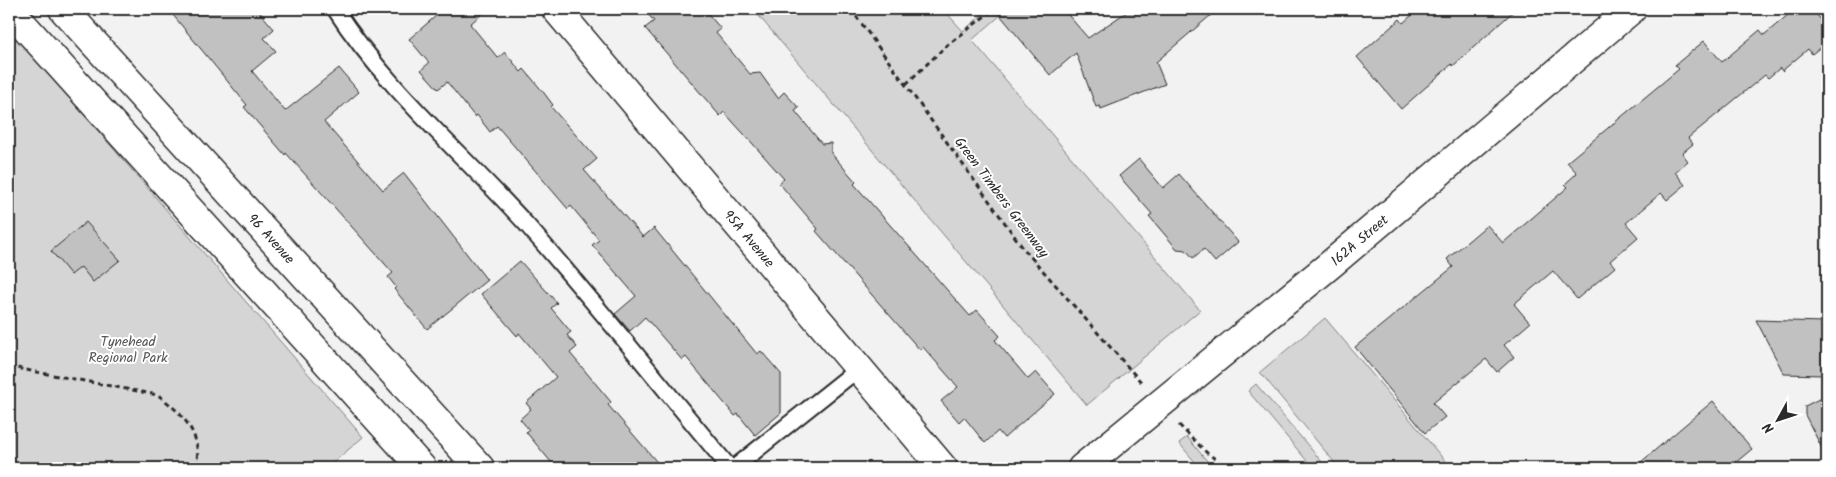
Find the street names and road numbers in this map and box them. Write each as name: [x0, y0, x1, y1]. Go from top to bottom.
street label: Green Timbers Greenway: [948, 132, 1054, 263]
street label: 95A Avenue: [718, 205, 780, 273]
street label: 96 Avenue: [242, 209, 300, 270]
street label: 162A Street: [1326, 209, 1394, 272]

